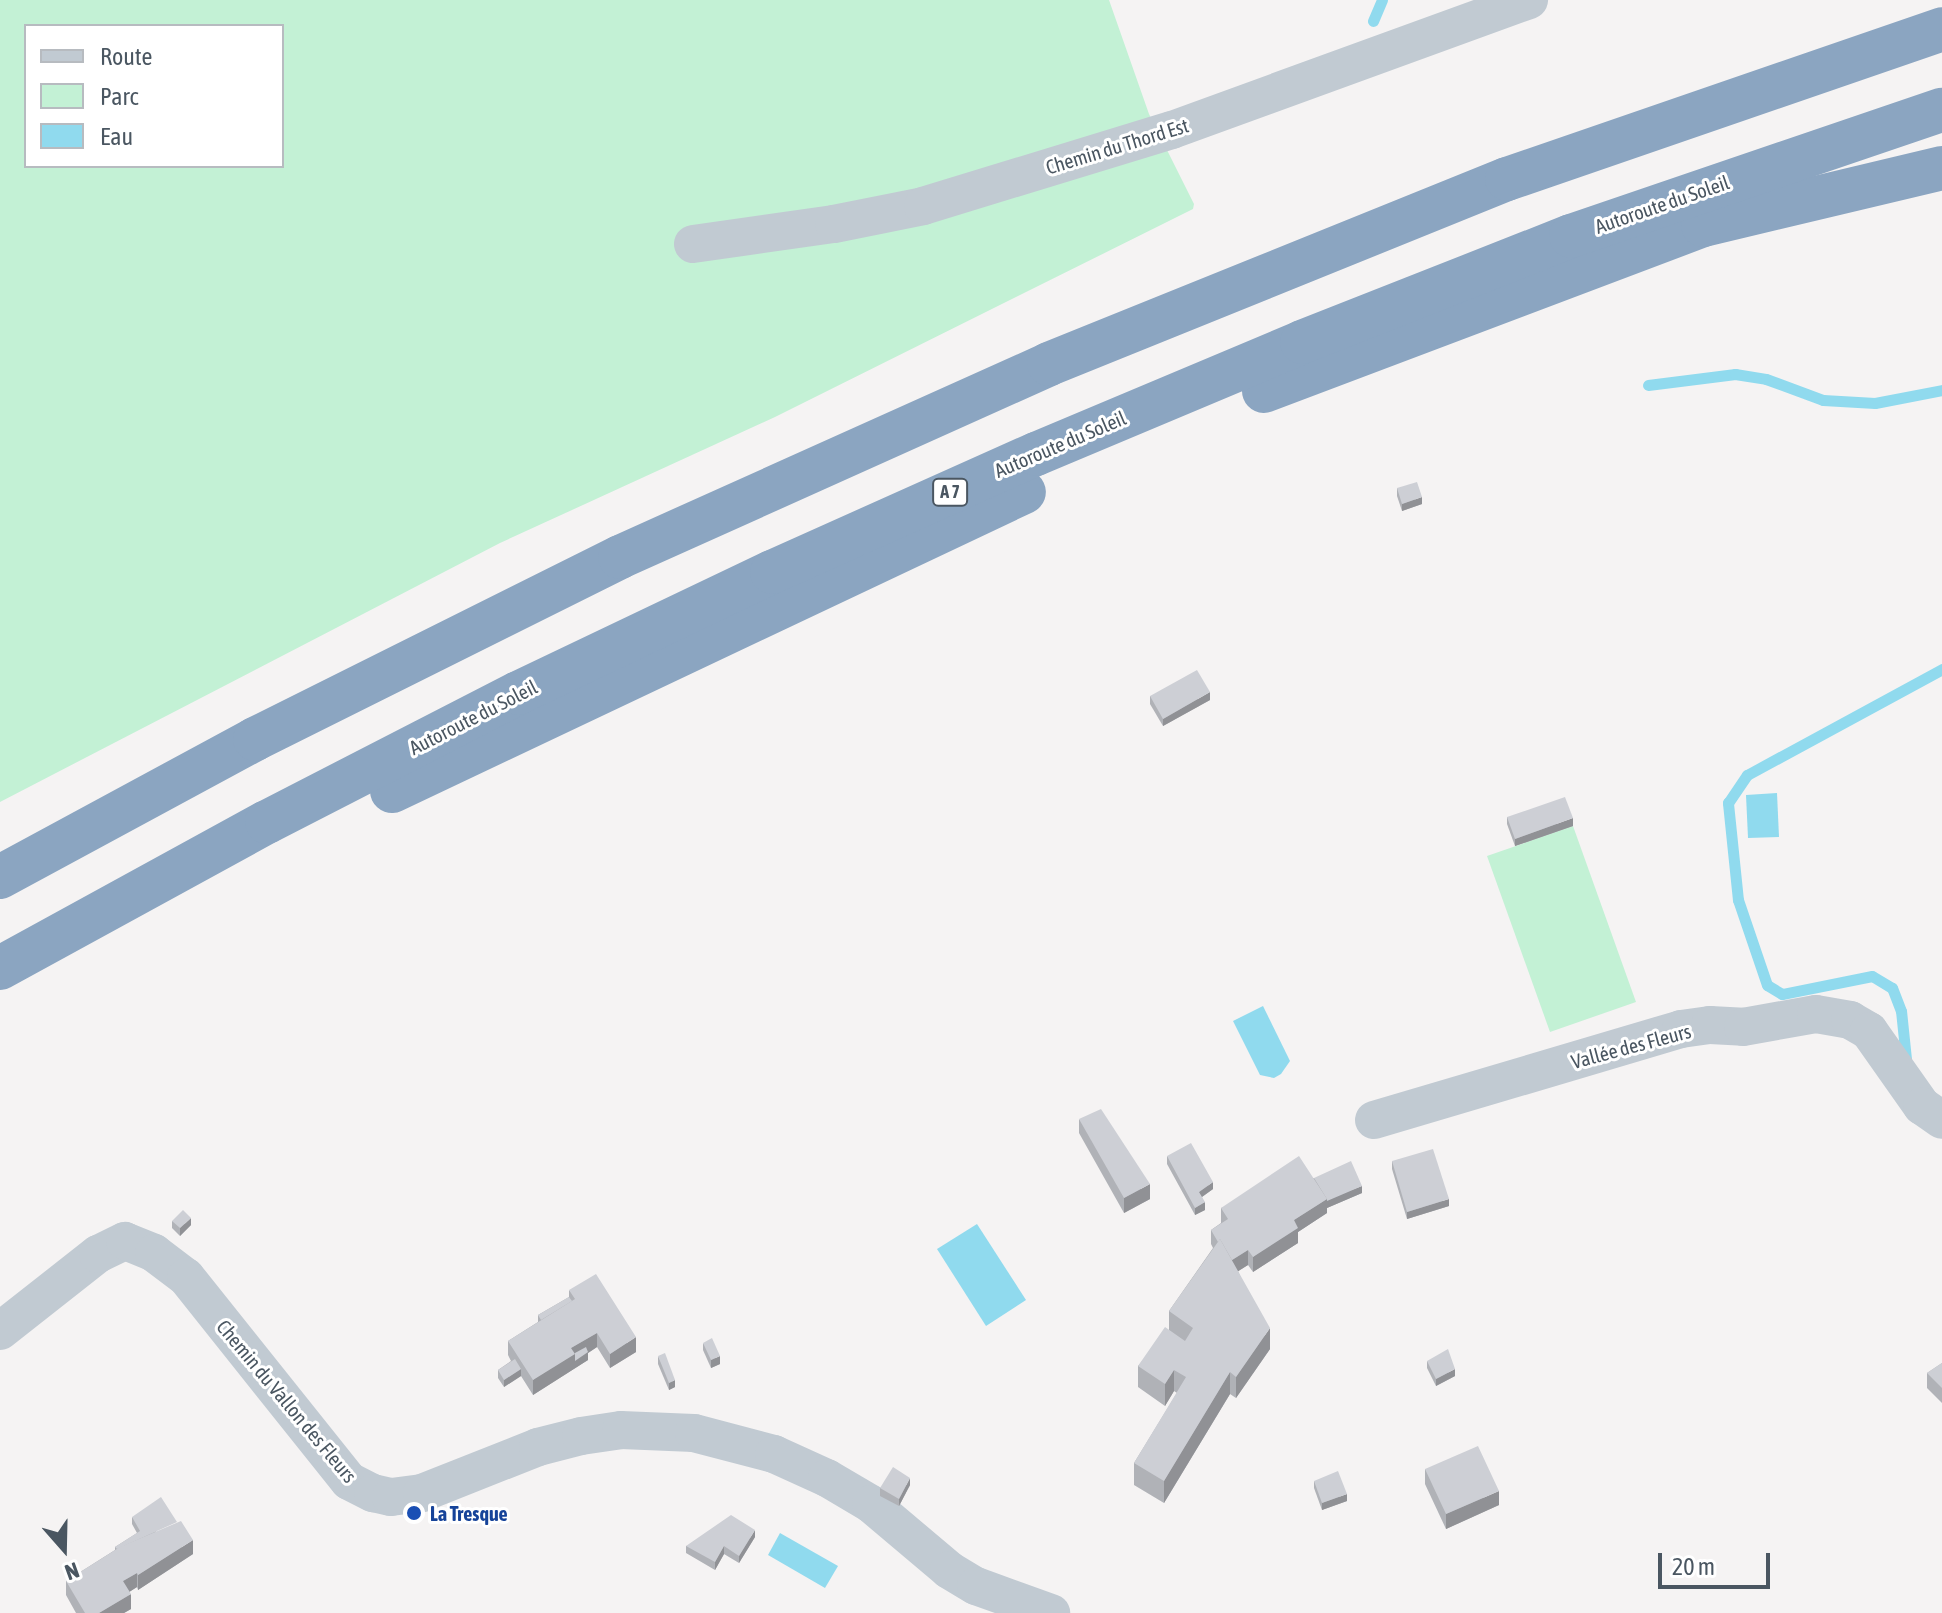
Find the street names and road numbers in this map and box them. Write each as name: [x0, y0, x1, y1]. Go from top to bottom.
street label: Chemin du Thord Est: [1043, 113, 1191, 179]
street label: Autoroute du Soleil: [1592, 170, 1732, 238]
street label: Autoroute du Soleil: [991, 406, 1129, 482]
road number: A 7: [932, 478, 968, 506]
street label: Autoroute du Soleil: [405, 674, 541, 760]
street label: Vallée des Fleurs: [1569, 1019, 1693, 1073]
street label: Chemin du Vallon des Fleurs: [212, 1315, 362, 1487]

